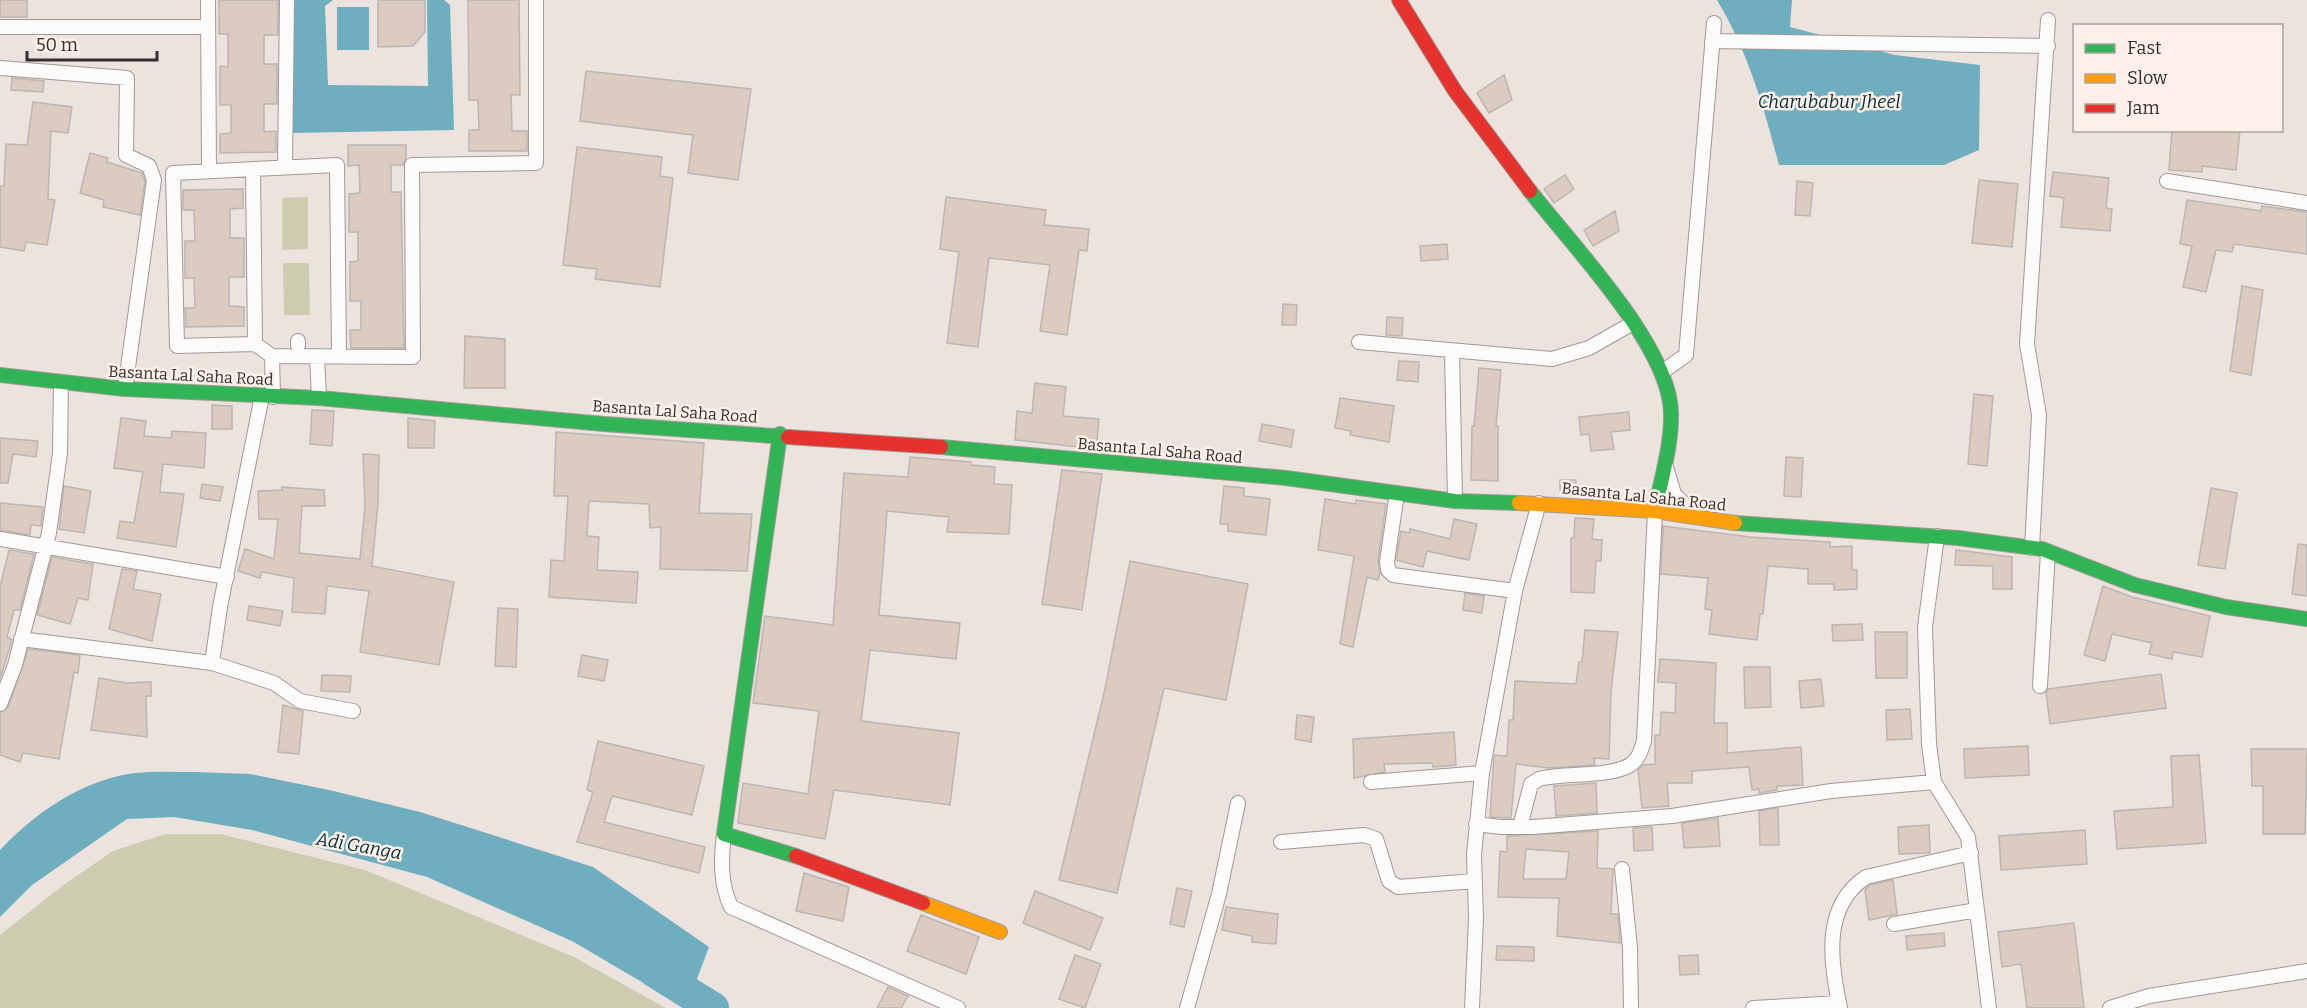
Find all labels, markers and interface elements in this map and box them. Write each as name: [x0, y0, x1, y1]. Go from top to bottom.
scale bar: [27, 24, 158, 62]
legend: [2073, 24, 2283, 132]
text: 50 m: [36, 34, 78, 56]
text: Fast: [2127, 37, 2162, 59]
text: Slow: [2127, 67, 2168, 89]
water label: Charubabur Jheel: [1758, 91, 1900, 113]
text: Jam: [2126, 97, 2160, 119]
street label: Basanta Lal Saha Road: [108, 362, 275, 389]
street label: Basanta Lal Saha Road: [592, 396, 759, 427]
street label: Basanta Lal Saha Road: [1077, 434, 1244, 467]
street label: Basanta Lal Saha Road: [1561, 478, 1728, 515]
water label: Adi Ganga: [314, 828, 403, 864]

